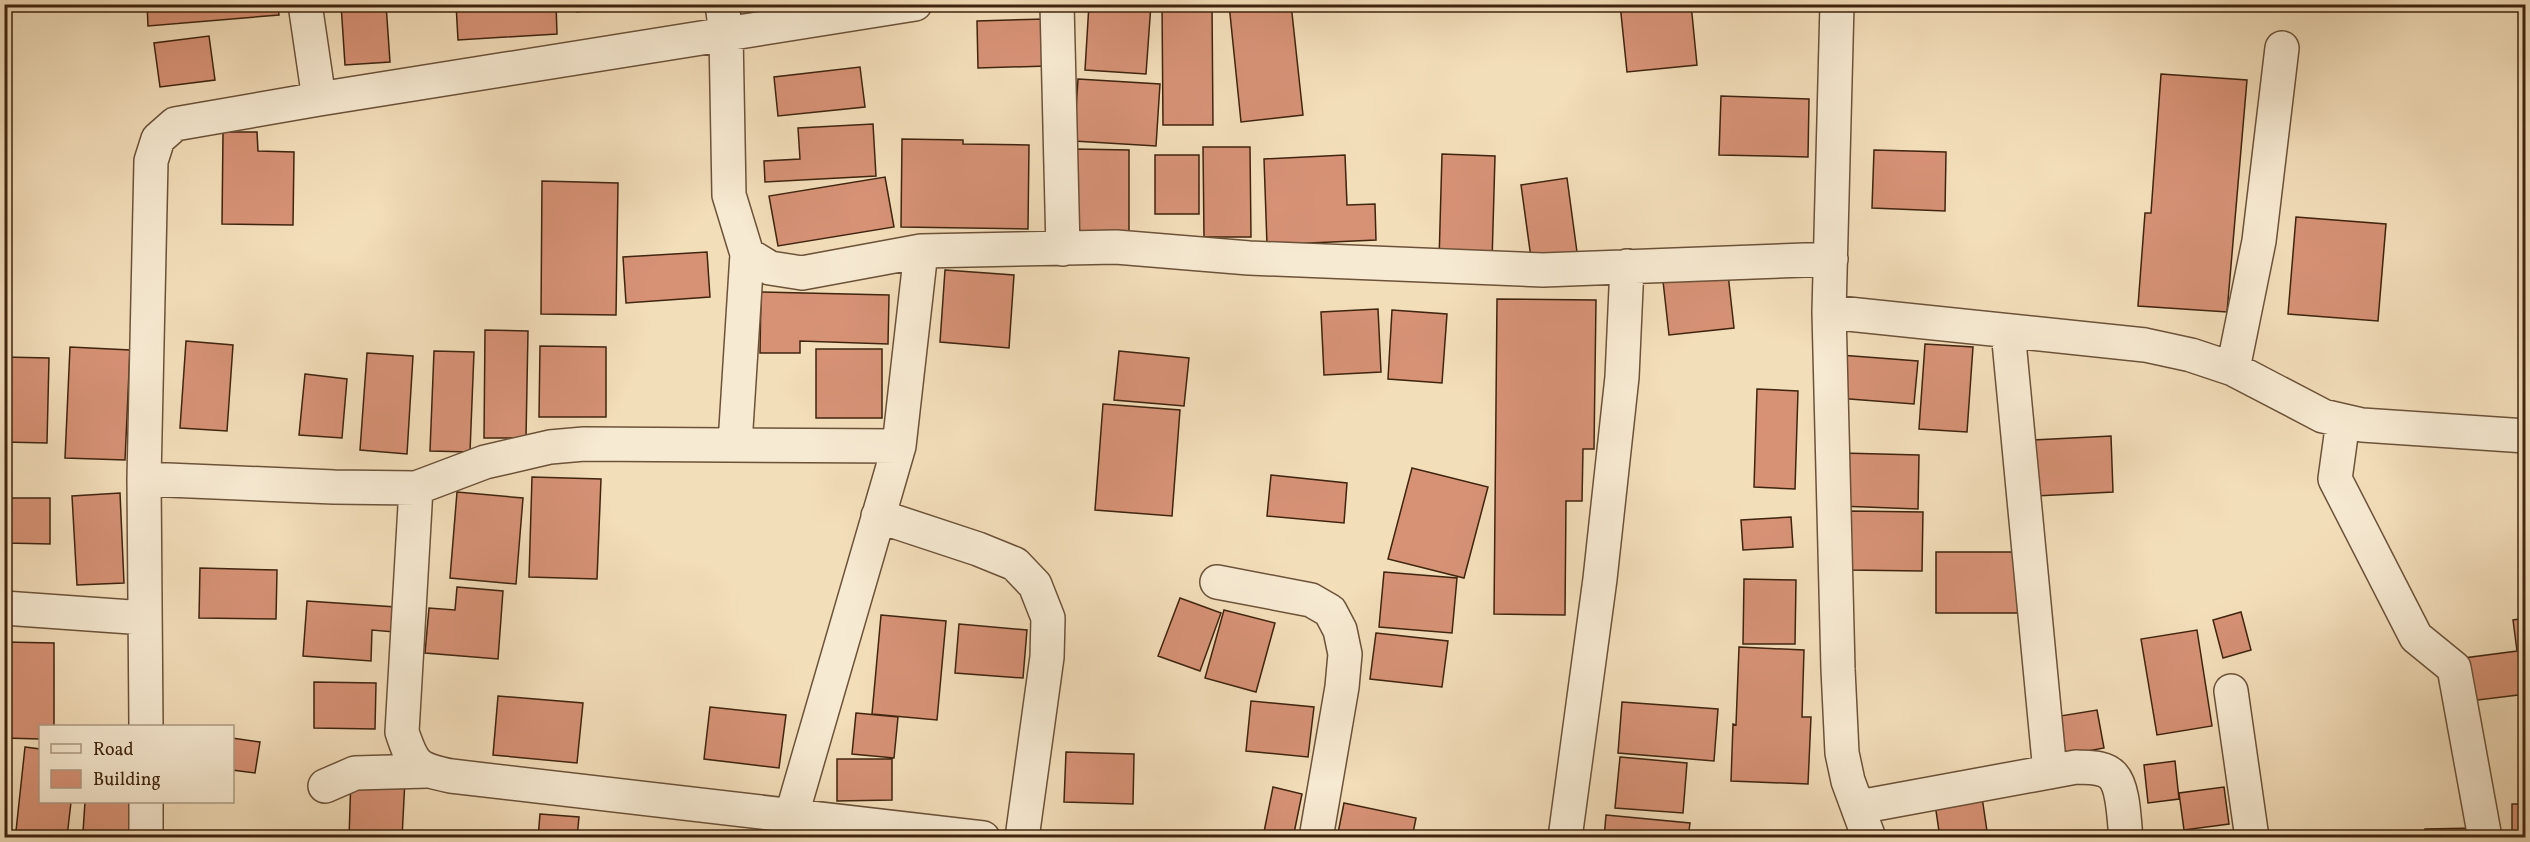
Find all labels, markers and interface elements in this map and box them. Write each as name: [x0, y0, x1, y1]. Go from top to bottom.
legend: [39, 725, 234, 803]
text: Road: [93, 738, 134, 763]
text: Building: [93, 768, 161, 793]

